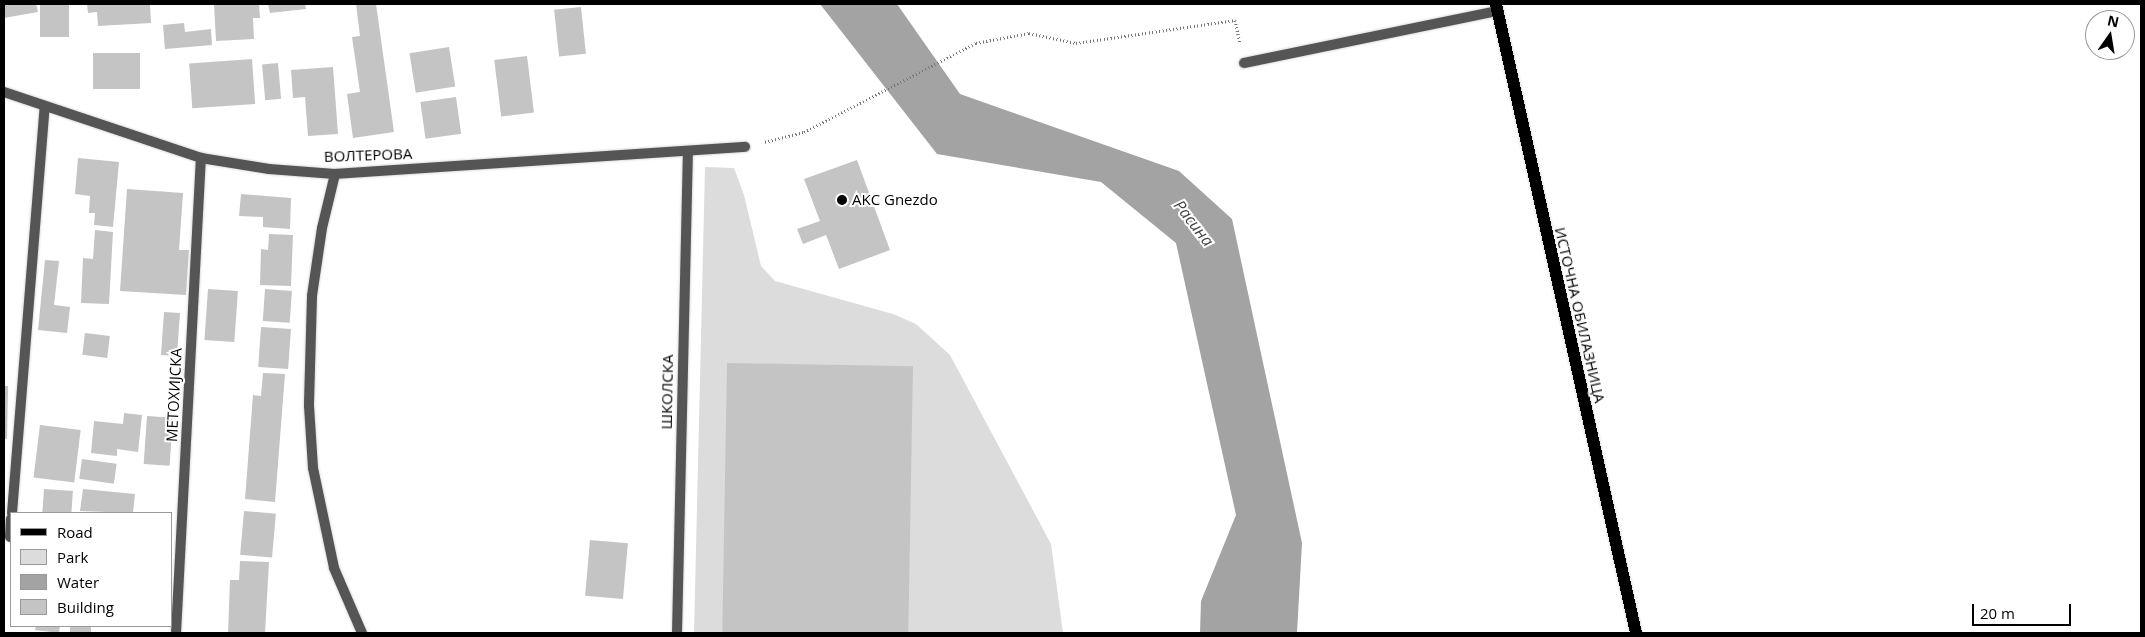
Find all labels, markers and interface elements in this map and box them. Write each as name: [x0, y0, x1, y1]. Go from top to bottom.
north arrow: [2085, 10, 2135, 60]
text: N: [2106, 10, 2121, 31]
street label: ВОЛТЕРОВА: [324, 144, 412, 166]
place label: AKC Gnezdo: [852, 191, 938, 209]
marker: AKC Gnezdo: [836, 194, 848, 206]
water label: Расина: [1170, 196, 1218, 250]
street label: ИСТОЧНА ОБИЛАЗНИЦА: [1551, 225, 1609, 405]
street label: МЕТОХИЈСКА: [163, 348, 185, 442]
street label: ШКОЛСКА: [657, 354, 677, 430]
legend: [10, 512, 172, 627]
text: Road: [57, 522, 93, 542]
text: Park: [57, 547, 88, 567]
text: Water: [57, 572, 99, 592]
scale bar: [1975, 594, 2074, 626]
text: Building: [57, 597, 114, 617]
text: 20 m: [1980, 603, 2015, 623]

